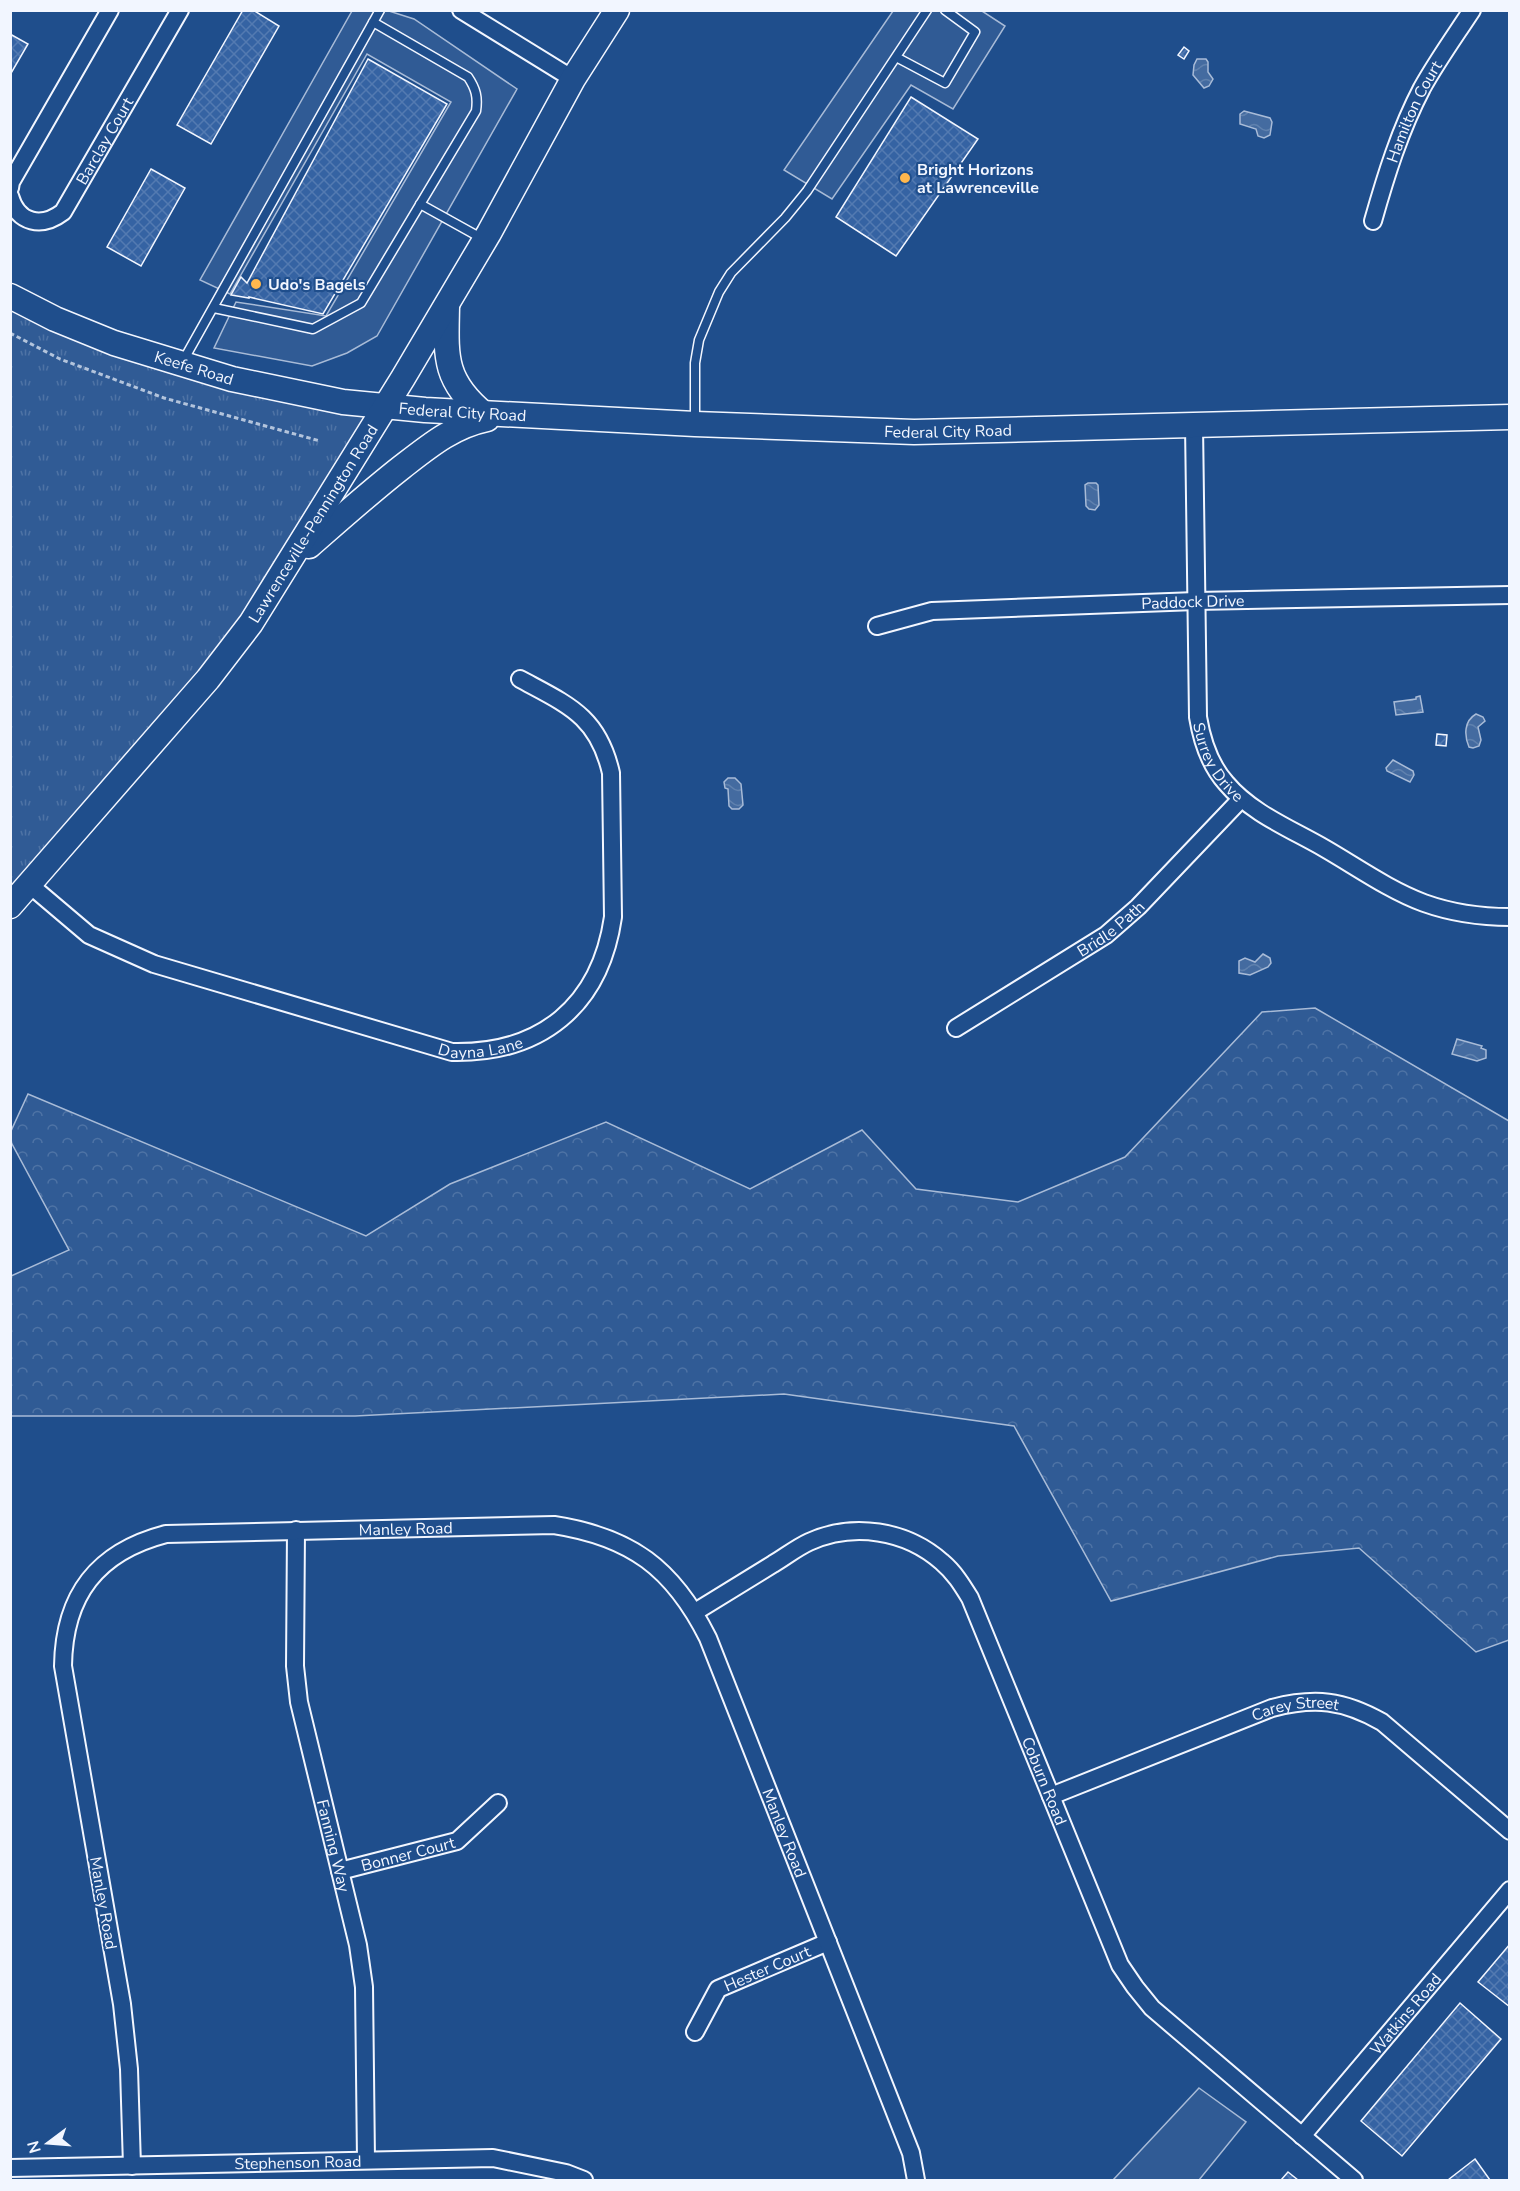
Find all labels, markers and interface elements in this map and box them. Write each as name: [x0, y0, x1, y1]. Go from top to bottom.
street label: Hamilton Court: [1382, 56, 1448, 166]
street label: Barclay Court: [71, 93, 139, 189]
place label: Bright Horizons at Lawrenceville: [917, 159, 1039, 199]
marker: Bright Horizons at Lawrenceville: [898, 171, 912, 185]
place label: Udo's Bagels: [268, 274, 366, 296]
marker: Udo's Bagels: [249, 277, 263, 291]
street label: Keefe Road: [151, 346, 236, 391]
street label: Federal City Road: [398, 398, 527, 427]
street label: Lawrenceville-Pennington Road: [244, 420, 384, 627]
street label: Federal City Road: [884, 420, 1012, 444]
street label: Paddock Drive: [1141, 590, 1245, 615]
street label: Surrey Drive: [1187, 720, 1248, 807]
street label: Bridle Path: [1073, 897, 1150, 962]
street label: Dayna Lane: [435, 1032, 526, 1064]
street label: Manley Road: [358, 1517, 453, 1542]
street label: Carey Street: [1248, 1692, 1341, 1727]
street label: Coburn Road: [1016, 1734, 1072, 1829]
street label: Manley Road: [756, 1785, 811, 1881]
street label: Fanning Way: [311, 1797, 355, 1895]
street label: Bonner Court: [359, 1832, 458, 1877]
street label: Manley Road: [84, 1855, 122, 1951]
street label: Hester Court: [721, 1941, 814, 1997]
street label: Watkins Road: [1365, 1969, 1447, 2060]
north arrow: [18, 2113, 78, 2173]
text: N: [22, 2138, 47, 2156]
street label: Stephenson Road: [234, 2151, 362, 2175]

